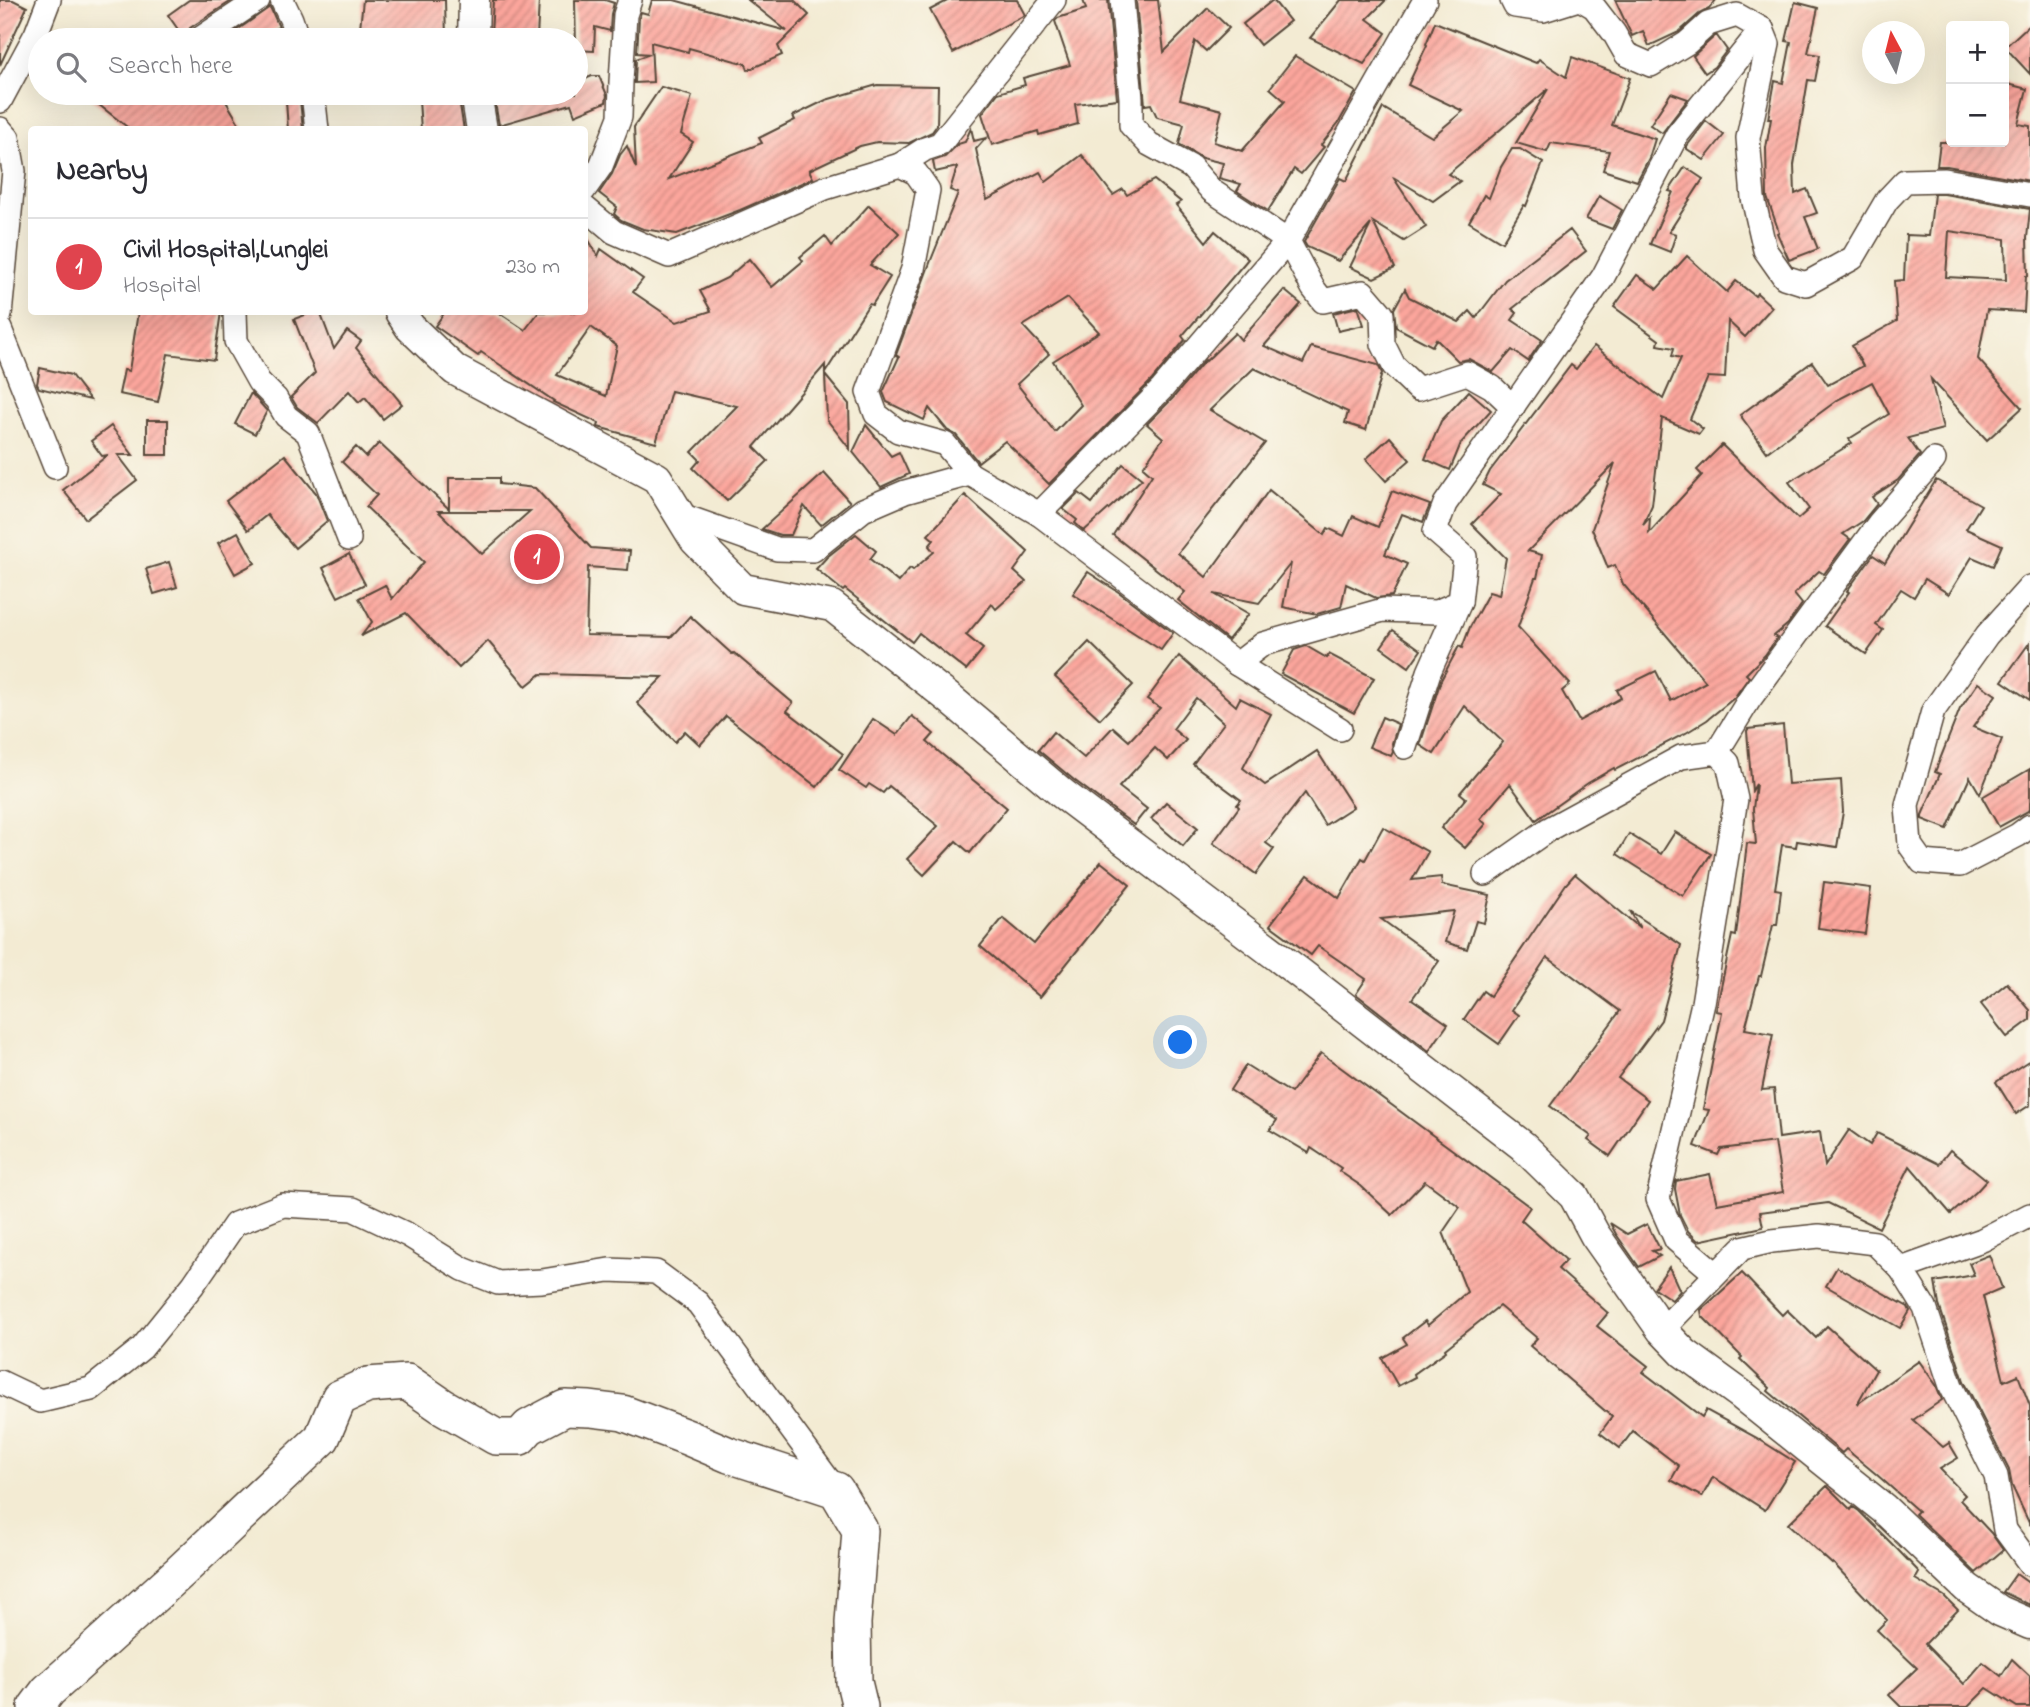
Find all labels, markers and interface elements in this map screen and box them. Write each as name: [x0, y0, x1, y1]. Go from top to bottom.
north arrow: [1862, 21, 1925, 84]
map controls: [1946, 21, 2009, 147]
button: +: [1946, 21, 2009, 84]
search box: [28, 28, 588, 105]
icon: search: [52, 48, 90, 86]
text: Search here: [108, 48, 233, 86]
button: −: [1946, 84, 2009, 147]
text: Nearby: [56, 150, 148, 194]
text: Civil Hospital,Lunglei: [123, 232, 328, 270]
text: 1: [75, 251, 83, 284]
text: 230 m: [506, 251, 560, 284]
text: Hospital: [123, 270, 201, 303]
pin: 1: [514, 531, 560, 583]
your location: [1163, 1025, 1197, 1059]

